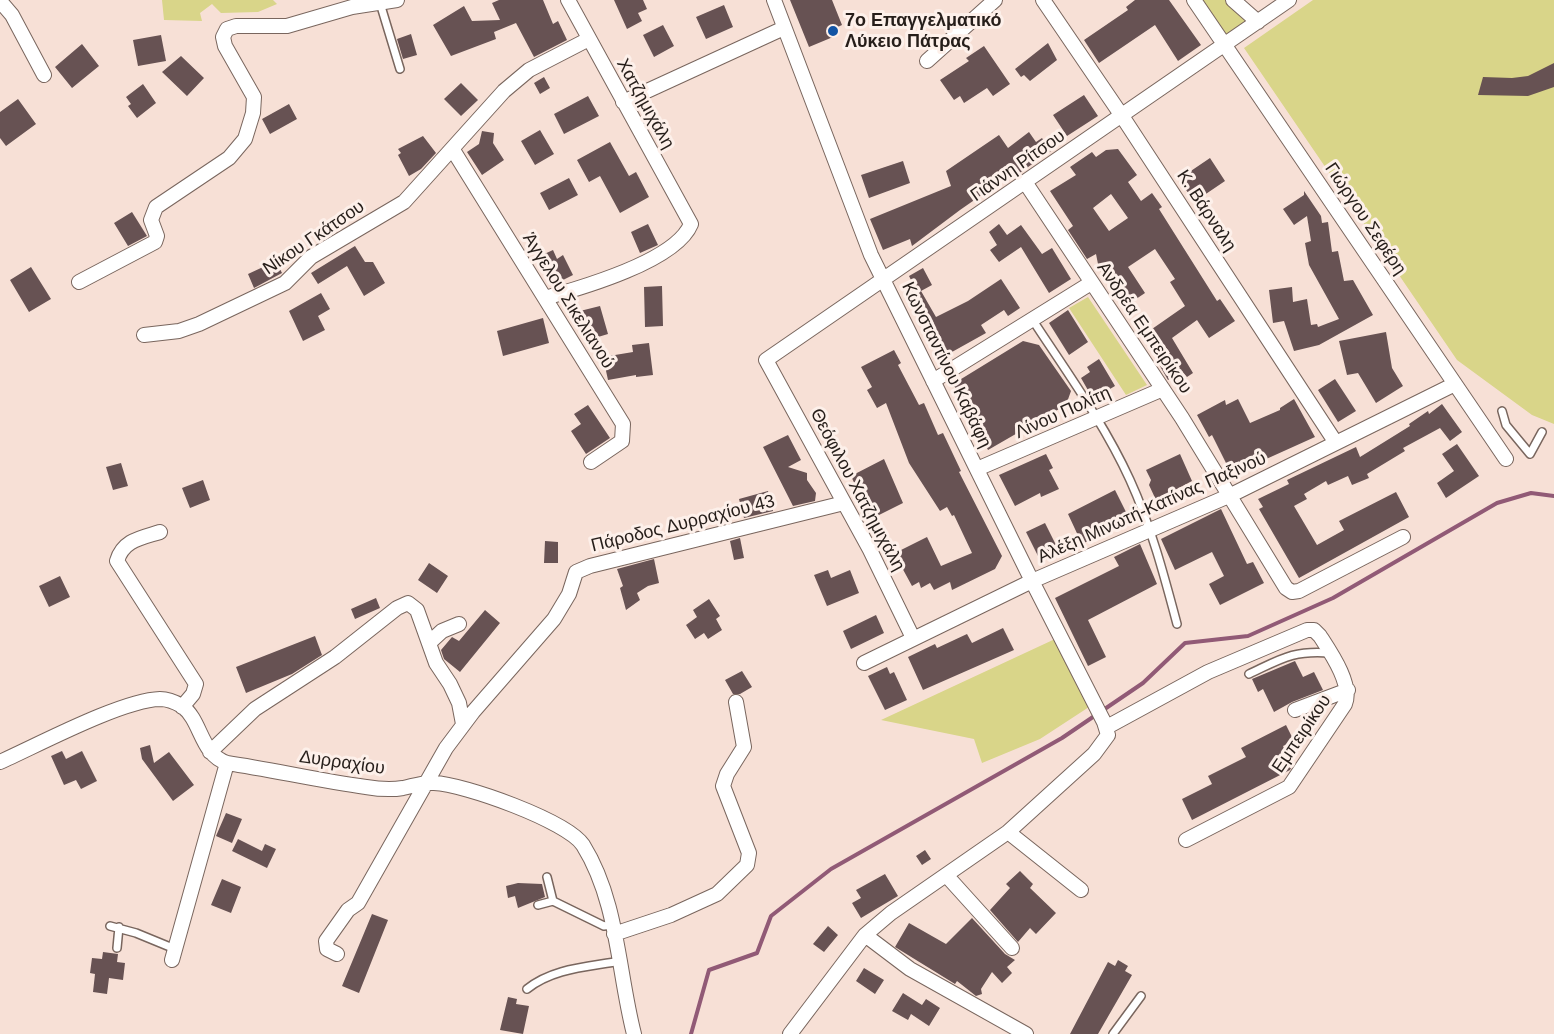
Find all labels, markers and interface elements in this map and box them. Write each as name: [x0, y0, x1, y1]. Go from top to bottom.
place label: 7ο Επαγγελματικό Λύκειο Πάτρας: [845, 10, 1001, 52]
marker: 7ο Επαγγελματικό Λύκειο Πάτρας: [826, 24, 840, 38]
street label: Χατζημιχάλη: [611, 55, 679, 153]
street label: Γιάννη Ρίτσου: [967, 125, 1069, 207]
street label: Γιώργου Σεφέρη: [1320, 159, 1410, 279]
street label: Κ. Βάρναλη: [1172, 166, 1240, 256]
street label: Νίκου Γκάτσου: [259, 196, 369, 280]
street label: Άγγελου Σικελιανού: [518, 229, 618, 373]
street label: Ανδρέα Εμπειρίκου: [1092, 258, 1196, 398]
street label: Κωνσταντίνου Καβάφη: [896, 279, 996, 451]
street label: Λίνου Πολίτη: [1012, 382, 1114, 444]
street label: Θεόφιλου Χατζημιχάλη: [805, 405, 909, 575]
street label: Αλέξη Μινωτή-Κατίνας Παξινού: [1034, 448, 1270, 568]
street label: Πάροδος Δυρραχίου 43: [589, 491, 777, 557]
street label: Εμπειρίκου: [1268, 691, 1336, 777]
street label: Δυρραχίου: [298, 746, 386, 780]

